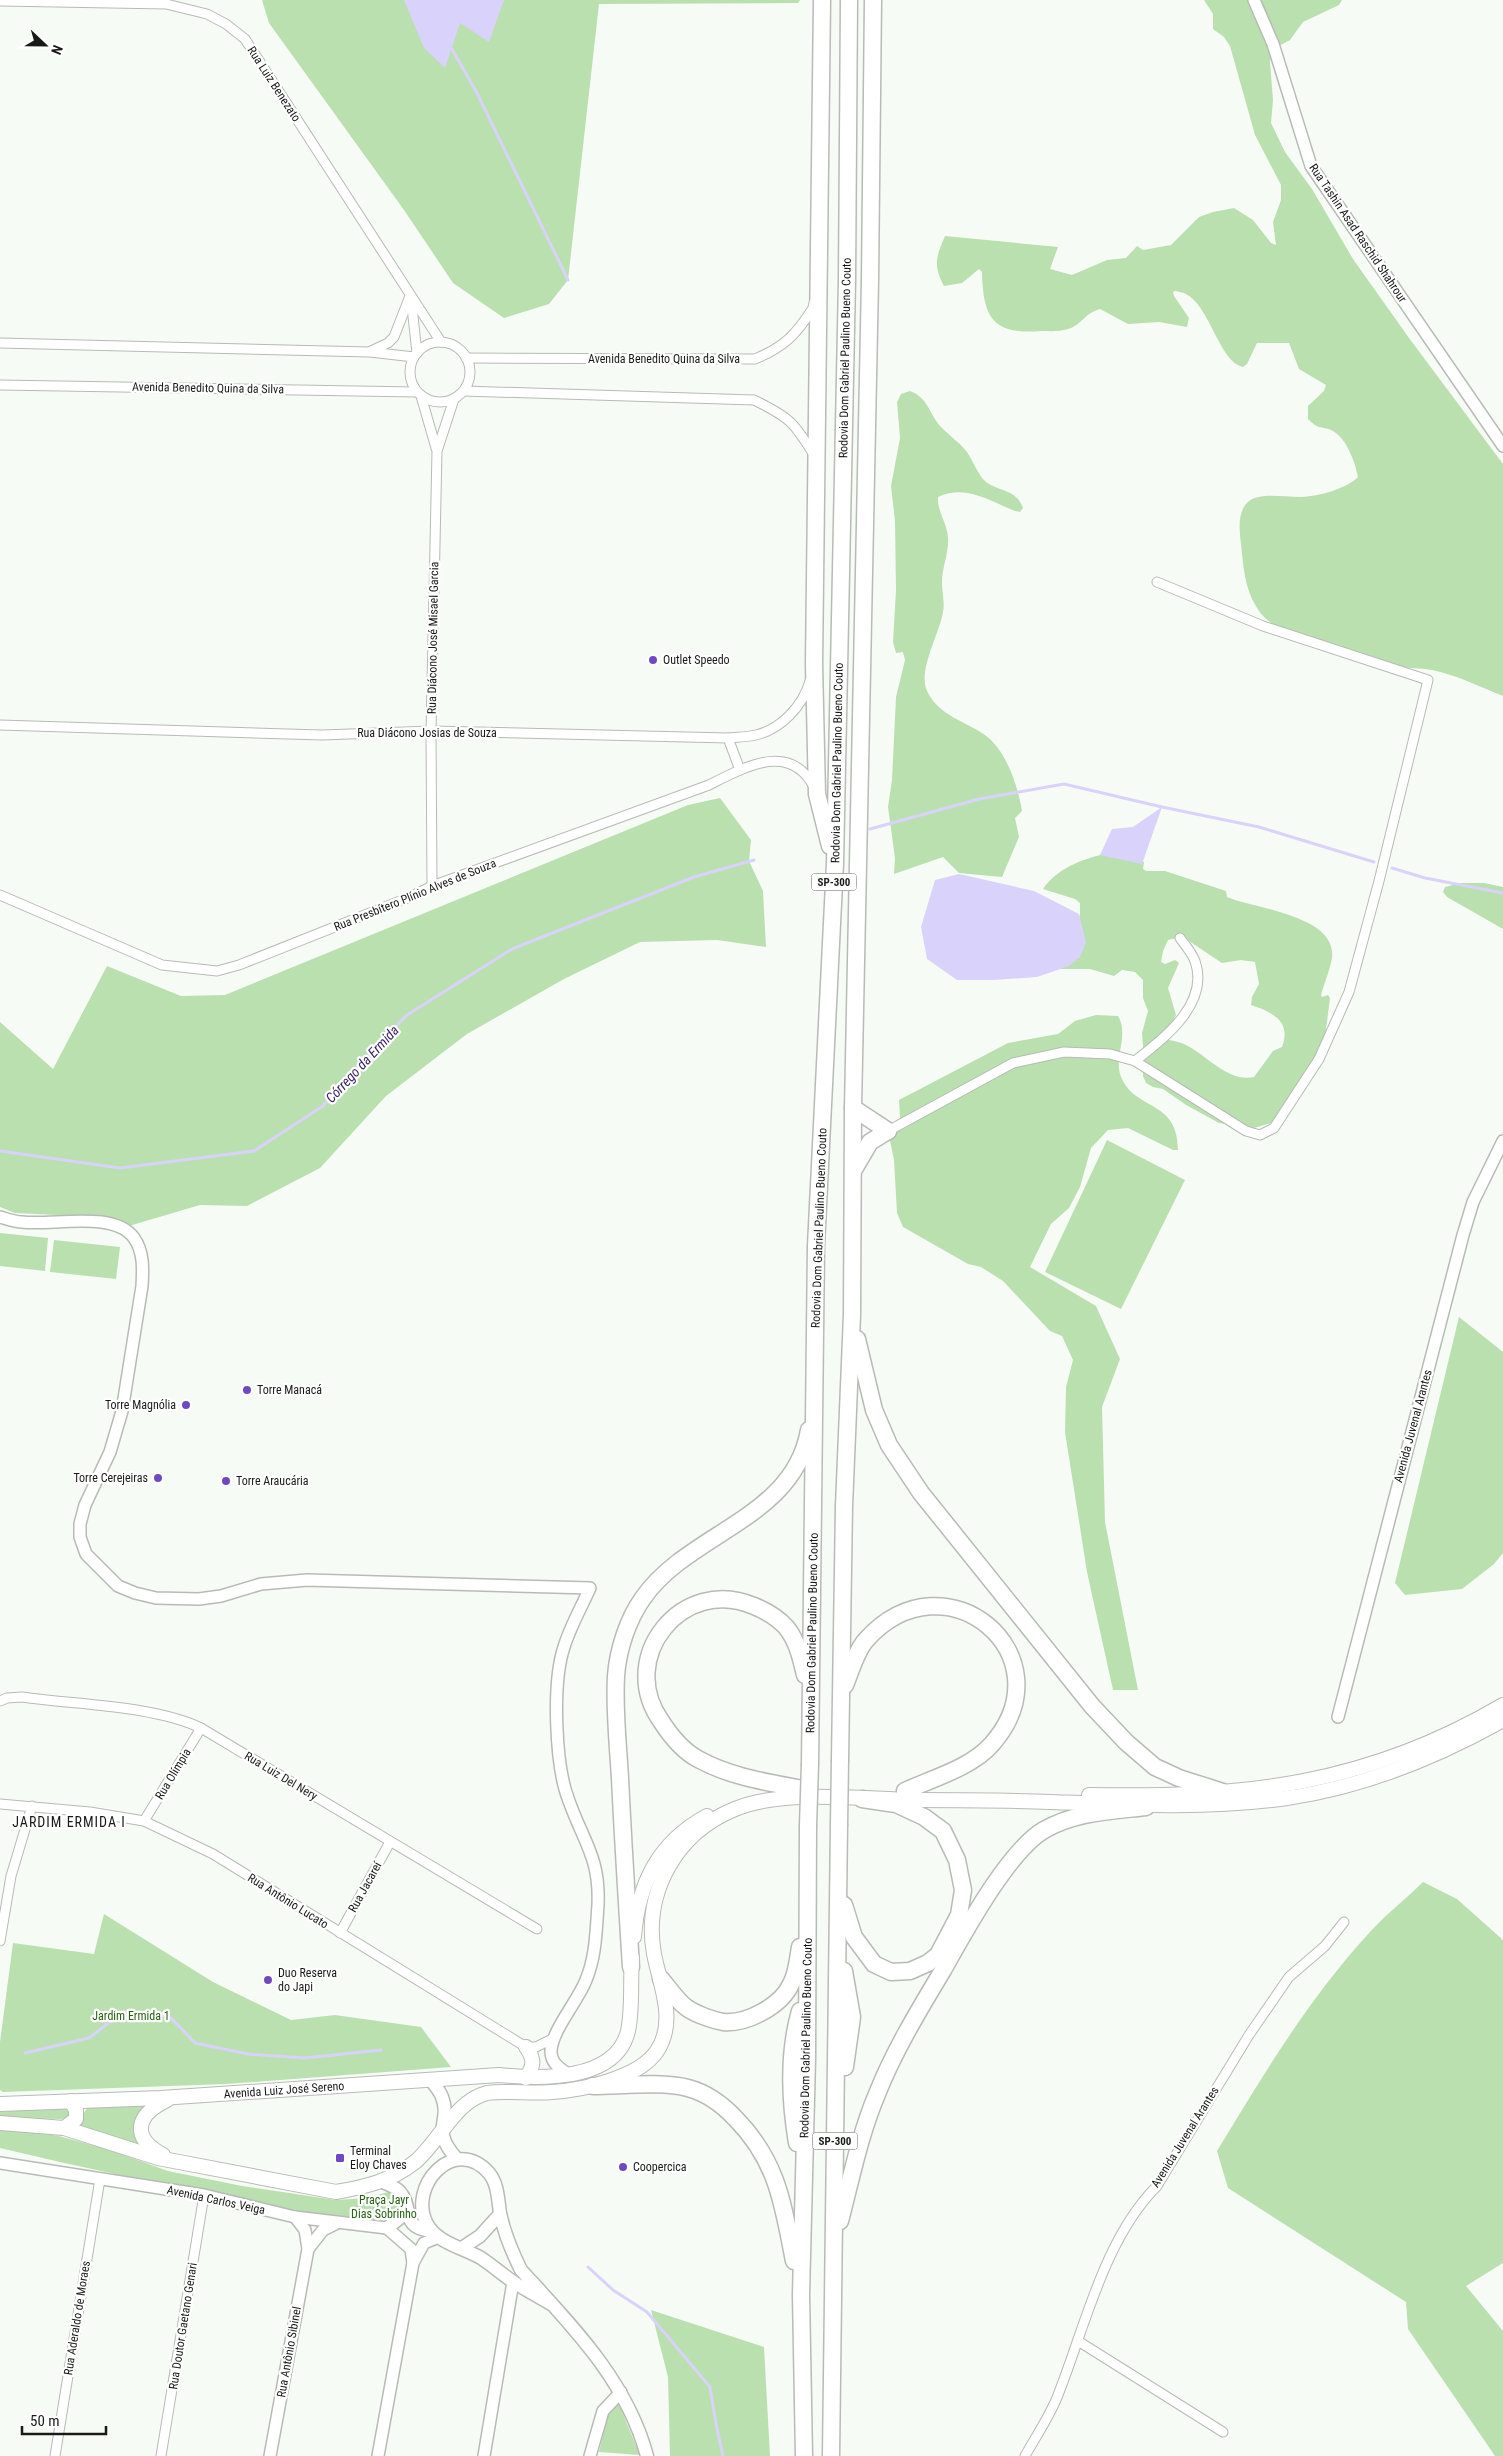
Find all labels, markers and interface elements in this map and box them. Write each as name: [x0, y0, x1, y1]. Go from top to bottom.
north arrow: [20, 20, 70, 70]
text: N: [48, 43, 66, 57]
street label: Rua Luiz Benezato: [244, 44, 304, 124]
street label: Rua Tashin Asad Raschid Shahrour: [1306, 161, 1410, 305]
street label: Rodovia Dom Gabriel Paulino Bueno Couto: [836, 258, 854, 458]
street label: Avenida Benedito Quina da Silva: [588, 352, 740, 366]
street label: Avenida Benedito Quina da Silva: [132, 380, 284, 396]
street label: Rua Diácono José Misael Garcia: [425, 561, 441, 714]
place label: Outlet Speedo: [663, 653, 730, 667]
marker: Outlet Speedo: [647, 654, 659, 666]
street label: Rodovia Dom Gabriel Paulino Bueno Couto: [828, 663, 846, 863]
street label: Rua Diácono Josias de Souza: [357, 726, 497, 740]
street label: Rua Presbítero Plínio Alves de Souza: [332, 856, 498, 934]
road number: SP-300: [812, 874, 856, 890]
water label: Córrego da Ermida: [322, 1022, 402, 1106]
street label: Rodovia Dom Gabriel Paulino Bueno Couto: [809, 1128, 829, 1328]
street label: Avenida Juvenal Arantes: [1391, 1368, 1435, 1484]
place label: Torre Manacá: [257, 1383, 322, 1397]
marker: Torre Manacá: [241, 1384, 253, 1396]
place label: Torre Magnólia: [105, 1398, 176, 1412]
marker: Torre Magnólia: [180, 1399, 192, 1411]
place label: Torre Cerejeiras: [73, 1471, 148, 1485]
marker: Torre Cerejeiras: [152, 1472, 164, 1484]
place label: Torre Araucária: [236, 1474, 309, 1488]
marker: Torre Araucária: [220, 1475, 232, 1487]
street label: Rodovia Dom Gabriel Paulino Bueno Couto: [803, 1533, 821, 1733]
street label: Rua Olímpia: [152, 1746, 194, 1802]
street label: Rua Luiz Del Nery: [242, 1749, 320, 1803]
district label: JARDIM ERMIDA I: [12, 1814, 126, 1830]
street label: Rua Jacareí: [345, 1858, 385, 1915]
street label: Rua Antônio Lucato: [245, 1871, 331, 1931]
street label: Rodovia Dom Gabriel Paulino Bueno Couto: [797, 1938, 815, 2138]
place label: Duo Reserva do Japi: [278, 1966, 337, 1994]
marker: Duo Reserva do Japi: [262, 1974, 274, 1986]
park label: Jardim Ermida 1: [92, 2009, 170, 2023]
street label: Avenida Luiz José Sereno: [223, 2079, 345, 2101]
street label: Avenida Juvenal Arantes: [1148, 2084, 1222, 2190]
road number: SP-300: [812, 2132, 858, 2150]
place label: Terminal Eloy Chaves: [350, 2144, 407, 2172]
marker: Terminal Eloy Chaves: [334, 2152, 346, 2164]
place label: Coopercica: [633, 2160, 687, 2174]
marker: Coopercica: [617, 2161, 629, 2173]
street label: Avenida Carlos Veiga: [166, 2183, 267, 2217]
park label: Praça Jayr Dias Sobrinho: [351, 2193, 417, 2221]
street label: Rua Aderaldo de Moraes: [61, 2260, 93, 2376]
street label: Rua Doutor Gaetano Genari: [166, 2262, 200, 2390]
street label: Rua Antônio Sibinel: [274, 2305, 304, 2399]
scale bar: [22, 2404, 106, 2436]
text: 50 m: [30, 2412, 60, 2430]

